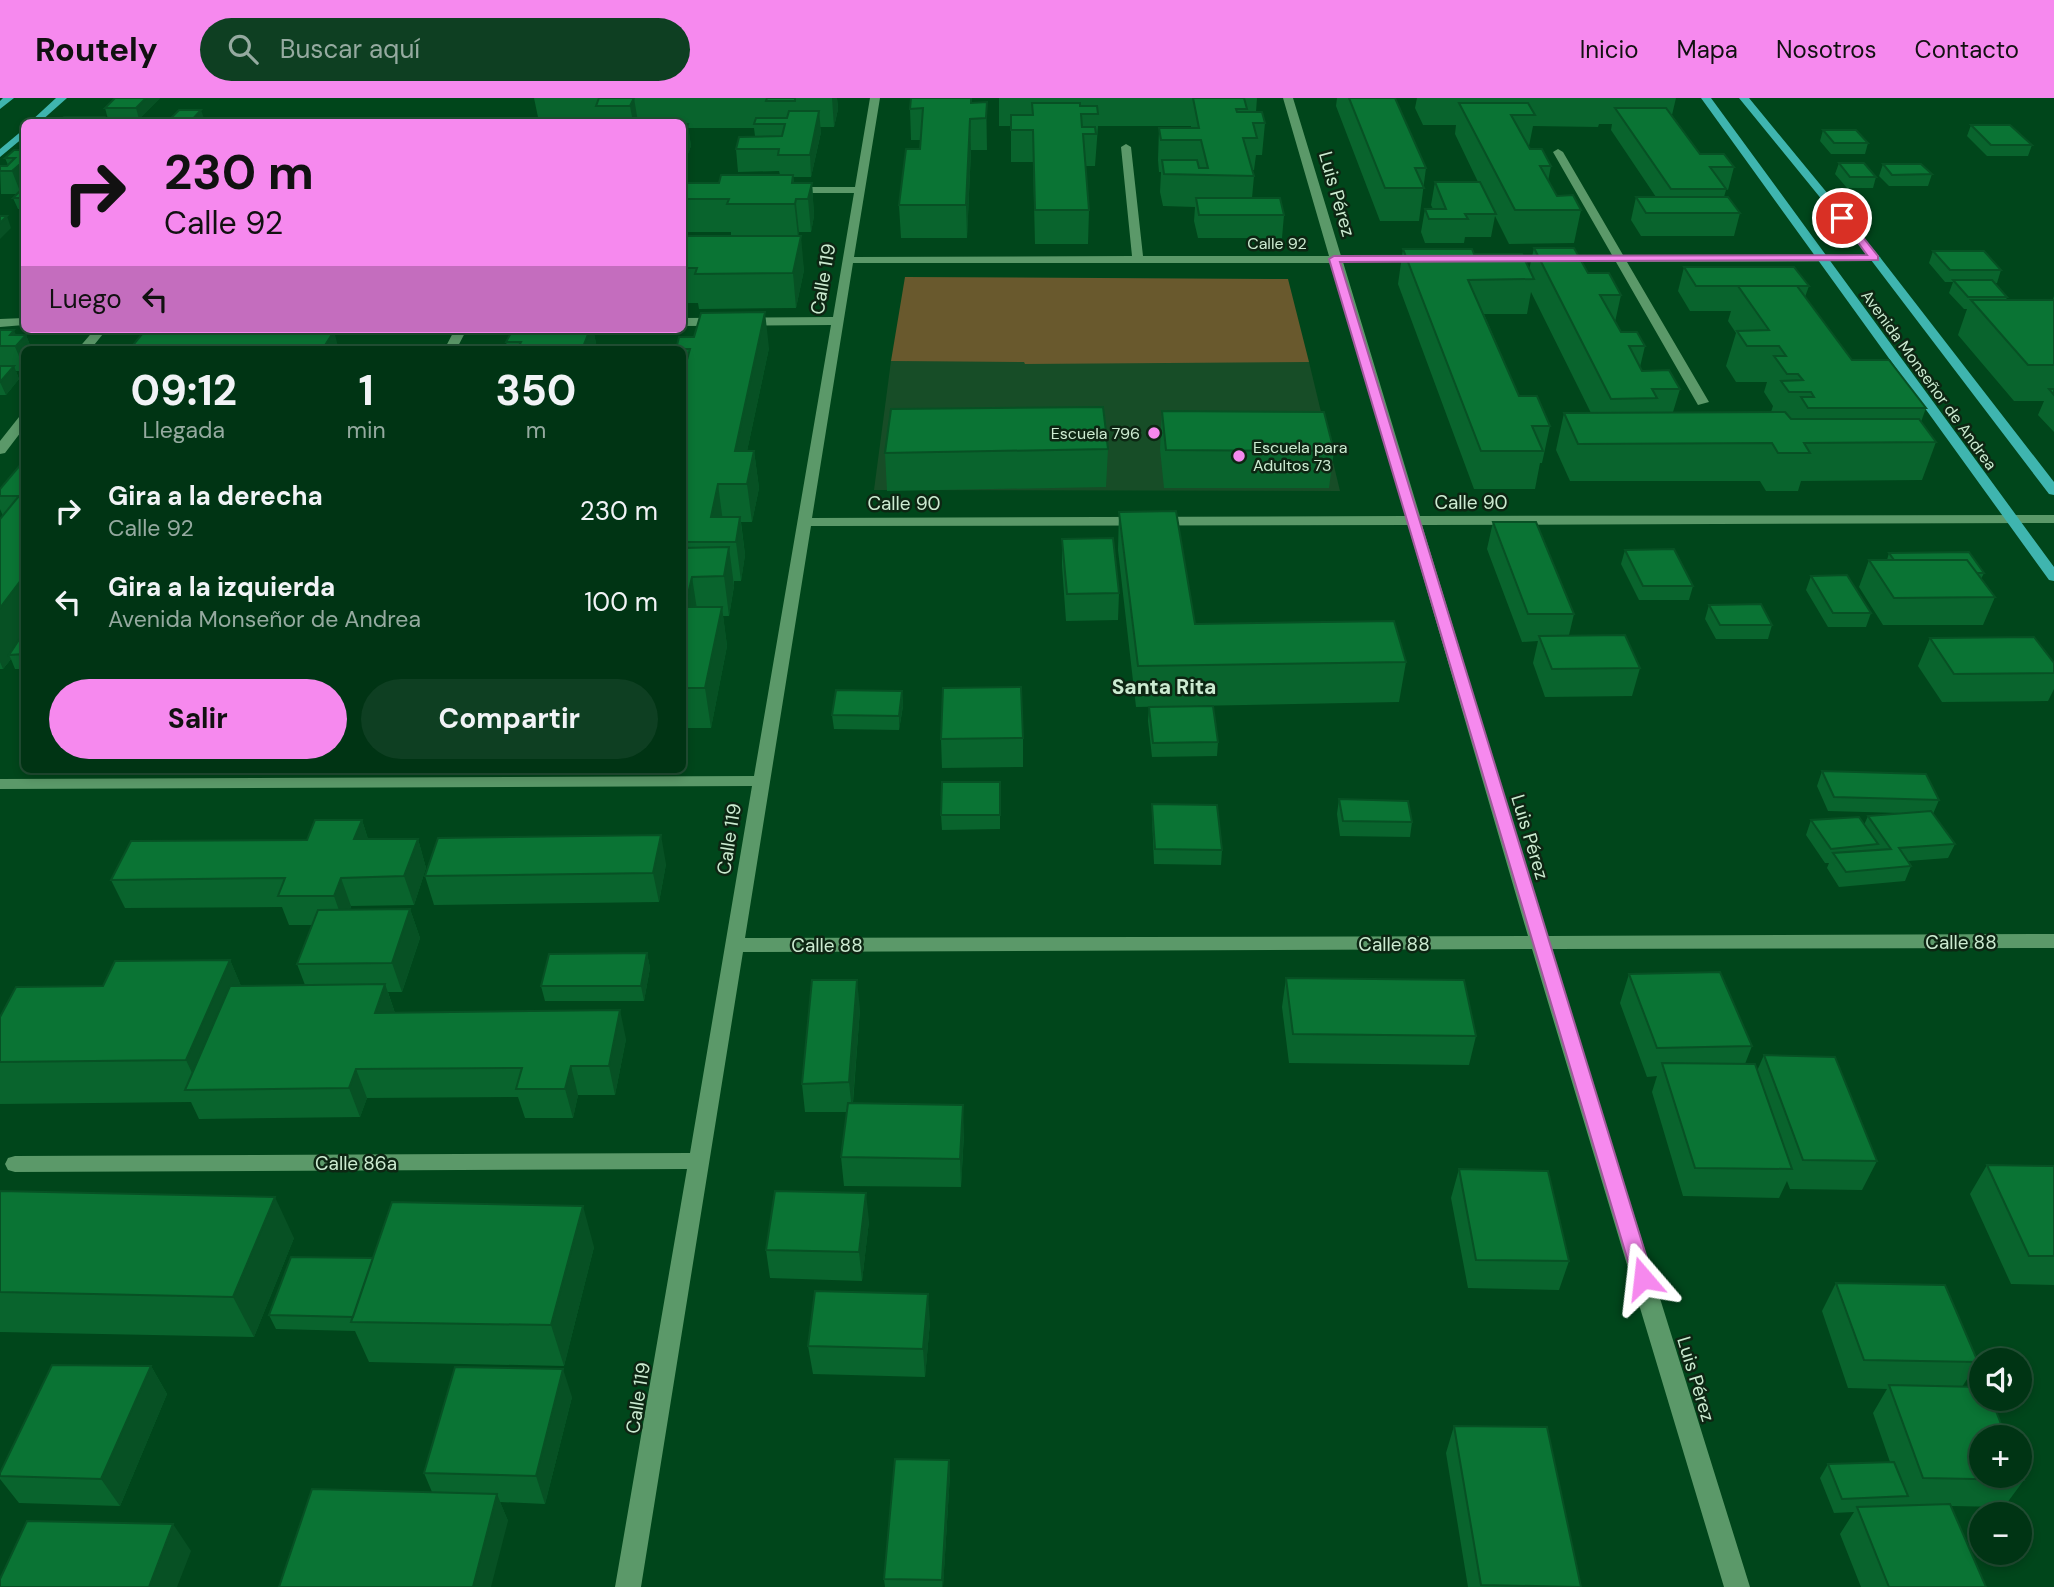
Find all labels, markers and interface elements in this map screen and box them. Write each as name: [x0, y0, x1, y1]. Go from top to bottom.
search box: [200, 18, 690, 81]
text: Routely: [35, 28, 158, 71]
icon: search: [224, 30, 262, 68]
text: Buscar aquí: [280, 32, 420, 66]
text: Inicio: [1580, 34, 1639, 65]
text: Mapa: [1677, 34, 1738, 65]
text: Nosotros: [1776, 34, 1877, 65]
text: Contacto: [1915, 34, 2019, 65]
text: 230 m: [164, 140, 314, 204]
icon: right: [49, 147, 140, 238]
street label: Luis Pérez: [1313, 149, 1361, 239]
pin: [1812, 188, 1872, 248]
icon: arrive: [1823, 199, 1861, 237]
text: Calle 92: [164, 202, 283, 244]
street label: Calle 92: [1247, 233, 1307, 254]
street label: Calle 119: [804, 241, 842, 317]
icon: left: [136, 280, 174, 318]
text: Luego: [49, 282, 122, 316]
street label: Avenida Monseñor de Andrea: [1857, 286, 2001, 474]
text: 09:12: [131, 363, 237, 418]
text: 1: [359, 363, 374, 418]
text: 350: [495, 363, 576, 418]
text: Llegada: [143, 415, 225, 445]
text: min: [347, 415, 386, 445]
text: m: [526, 415, 546, 445]
place label: Escuela 796: [1051, 423, 1140, 444]
marker: Escuela 796: [1146, 425, 1162, 441]
place label: Escuela para Adultos 73: [1253, 437, 1347, 476]
marker: Escuela para Adultos 73: [1231, 448, 1247, 464]
text: Gira a la derecha: [108, 479, 323, 513]
street label: Calle 90: [1434, 490, 1508, 515]
street label: Calle 90: [867, 491, 941, 516]
icon: right: [49, 492, 87, 530]
text: 230 m: [580, 494, 658, 528]
text: Calle 92: [108, 513, 194, 543]
text: Gira a la izquierda: [108, 570, 335, 604]
icon: left: [49, 583, 87, 621]
text: 100 m: [584, 585, 658, 619]
text: Avenida Monseñor de Andrea: [108, 604, 421, 634]
district label: Santa Rita: [1112, 673, 1216, 701]
button: Salir: [49, 679, 347, 759]
button: Compartir: [361, 679, 658, 759]
street label: Luis Pérez: [1505, 792, 1555, 882]
street label: Calle 119: [711, 801, 747, 877]
street label: Calle 88: [1925, 930, 1997, 955]
street label: Calle 88: [1358, 932, 1430, 957]
street label: Calle 88: [791, 933, 863, 958]
street label: Calle 86a: [315, 1151, 397, 1176]
position arrow: [1606, 1241, 1680, 1315]
street label: Luis Pérez: [1671, 1334, 1721, 1424]
map controls: [1969, 1348, 2032, 1565]
button: sound: [1969, 1348, 2032, 1411]
street label: Calle 119: [620, 1360, 656, 1436]
button: +: [1969, 1425, 2032, 1488]
button: −: [1969, 1502, 2032, 1565]

